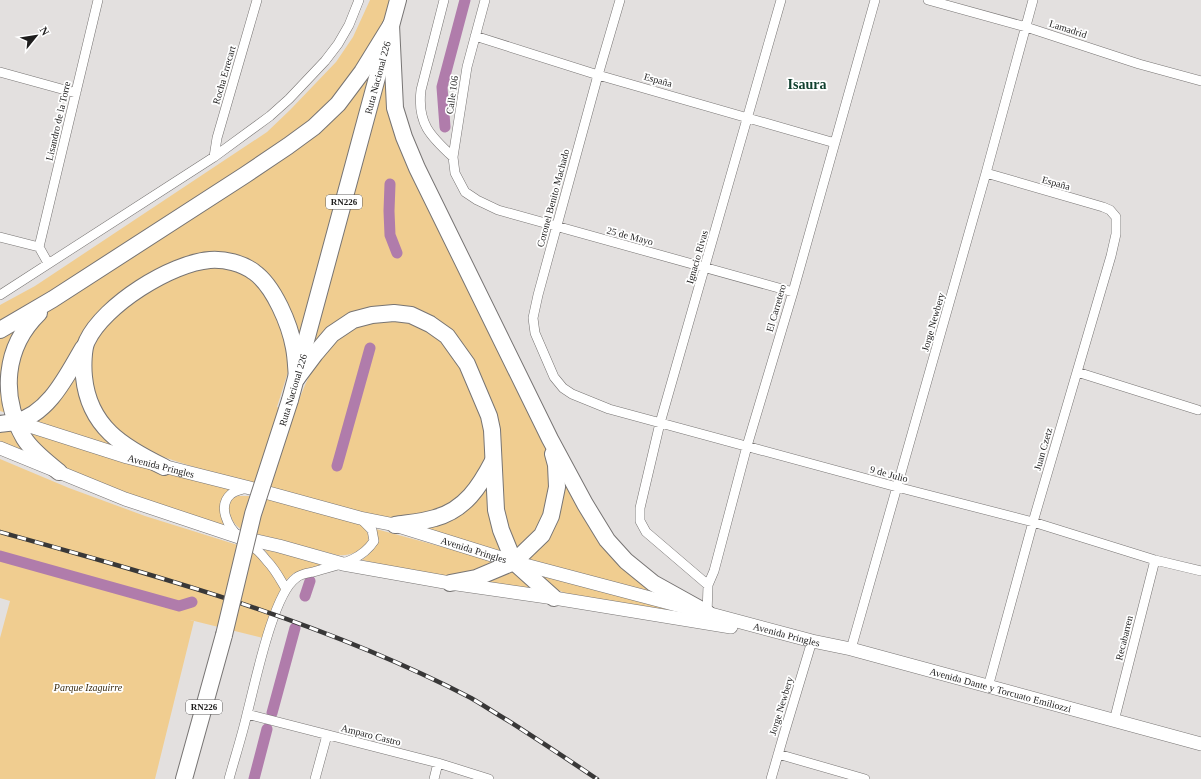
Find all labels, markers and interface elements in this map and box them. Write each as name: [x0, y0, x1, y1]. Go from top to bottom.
north arrow: [16, 16, 56, 56]
street label: Lamadrid: [1048, 18, 1088, 40]
text: N: [37, 25, 52, 37]
street label: Ruta Nacional 226: [362, 40, 392, 115]
street label: Rocha Errecart: [210, 44, 238, 105]
street label: España: [643, 71, 674, 89]
street label: Calle 106: [444, 75, 460, 115]
district label: Isaura: [788, 77, 826, 92]
street label: Lisandro de la Torre: [44, 80, 73, 162]
street label: Coronel Benito Machado: [535, 148, 571, 248]
street label: España: [1041, 174, 1072, 192]
road number: RN226: [326, 195, 362, 209]
street label: 25 de Mayo: [605, 225, 655, 247]
street label: Ignacio Rivas: [684, 229, 710, 285]
street label: El Carretero: [764, 283, 788, 333]
street label: Jorge Newbery: [919, 291, 947, 353]
street label: Ruta Nacional 226: [277, 353, 309, 427]
street label: Juan Czetz: [1032, 426, 1054, 471]
street label: Avenida Pringles: [127, 452, 196, 479]
street label: 9 de Julio: [869, 464, 909, 484]
street label: Avenida Pringles: [440, 534, 508, 565]
street label: Recabarren: [1113, 615, 1135, 661]
street label: Avenida Pringles: [752, 620, 821, 648]
street label: Avenida Dante y Torcuato Emiliozzi: [929, 665, 1073, 714]
street label: Jorge Newbery: [767, 675, 795, 737]
park label: Parque Izaguirre: [53, 682, 123, 693]
road number: RN226: [186, 700, 222, 714]
street label: Amparo Castro: [340, 722, 402, 748]

